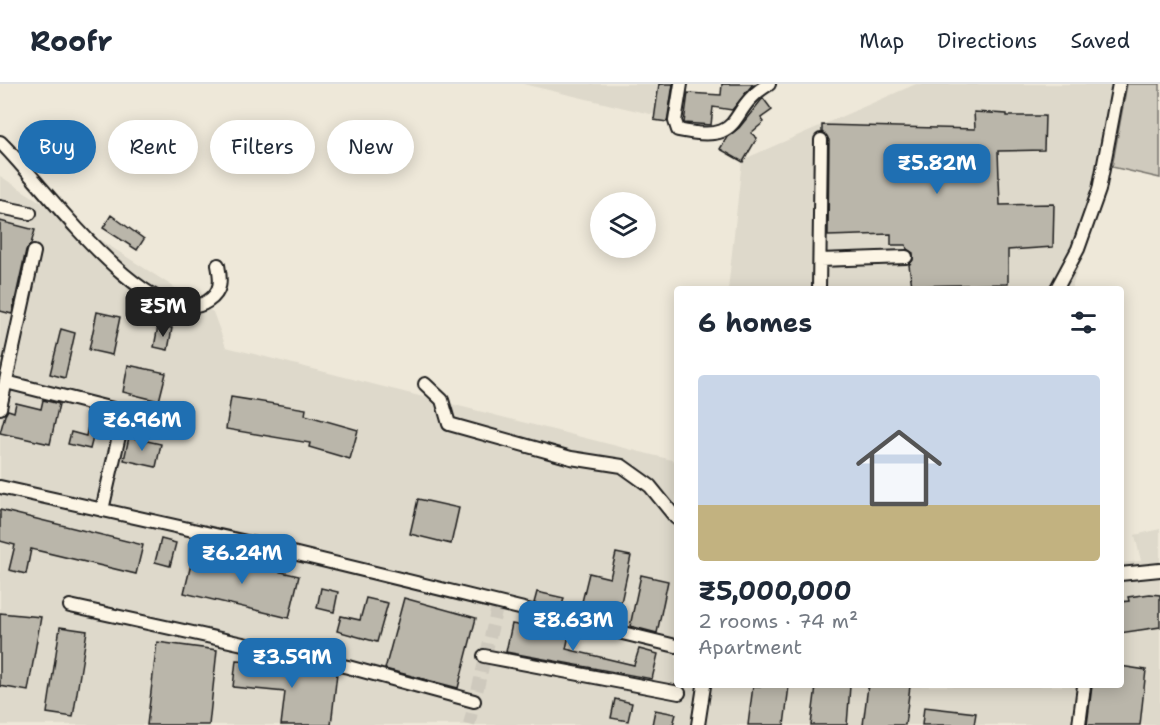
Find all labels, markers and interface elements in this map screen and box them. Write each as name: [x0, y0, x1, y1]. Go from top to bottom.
text: Roofr: [30, 22, 112, 60]
text: Map: [859, 27, 904, 55]
text: Directions: [937, 27, 1037, 55]
text: Saved: [1070, 27, 1130, 55]
chip: Buy: [18, 120, 96, 174]
chip: Rent: [108, 120, 198, 174]
chip: Filters: [210, 120, 315, 174]
chip: New: [327, 120, 414, 174]
pin: ₹5.82M: [888, 144, 986, 195]
text: ₹5.82M: [897, 150, 977, 176]
map controls: [590, 192, 656, 258]
button: layers: [590, 192, 656, 258]
pin: ₹5M: [134, 287, 192, 338]
text: ₹5M: [139, 293, 187, 319]
text: 6 homes: [698, 305, 812, 340]
icon: filters: [1067, 306, 1100, 339]
pin: ₹6.96M: [93, 401, 191, 452]
text: ₹6.96M: [102, 407, 182, 433]
icon: home: [845, 414, 953, 522]
pin: ₹6.24M: [193, 534, 291, 585]
text: ₹6.24M: [202, 540, 282, 566]
text: ₹5,000,000: [698, 573, 852, 608]
pin: ₹8.63M: [524, 601, 622, 652]
text: ₹8.63M: [533, 607, 613, 633]
text: 2 rooms · 74 m²: [698, 608, 858, 634]
text: Apartment: [698, 634, 802, 660]
pin: ₹3.59M: [243, 638, 341, 689]
text: ₹3.59M: [252, 644, 332, 670]

